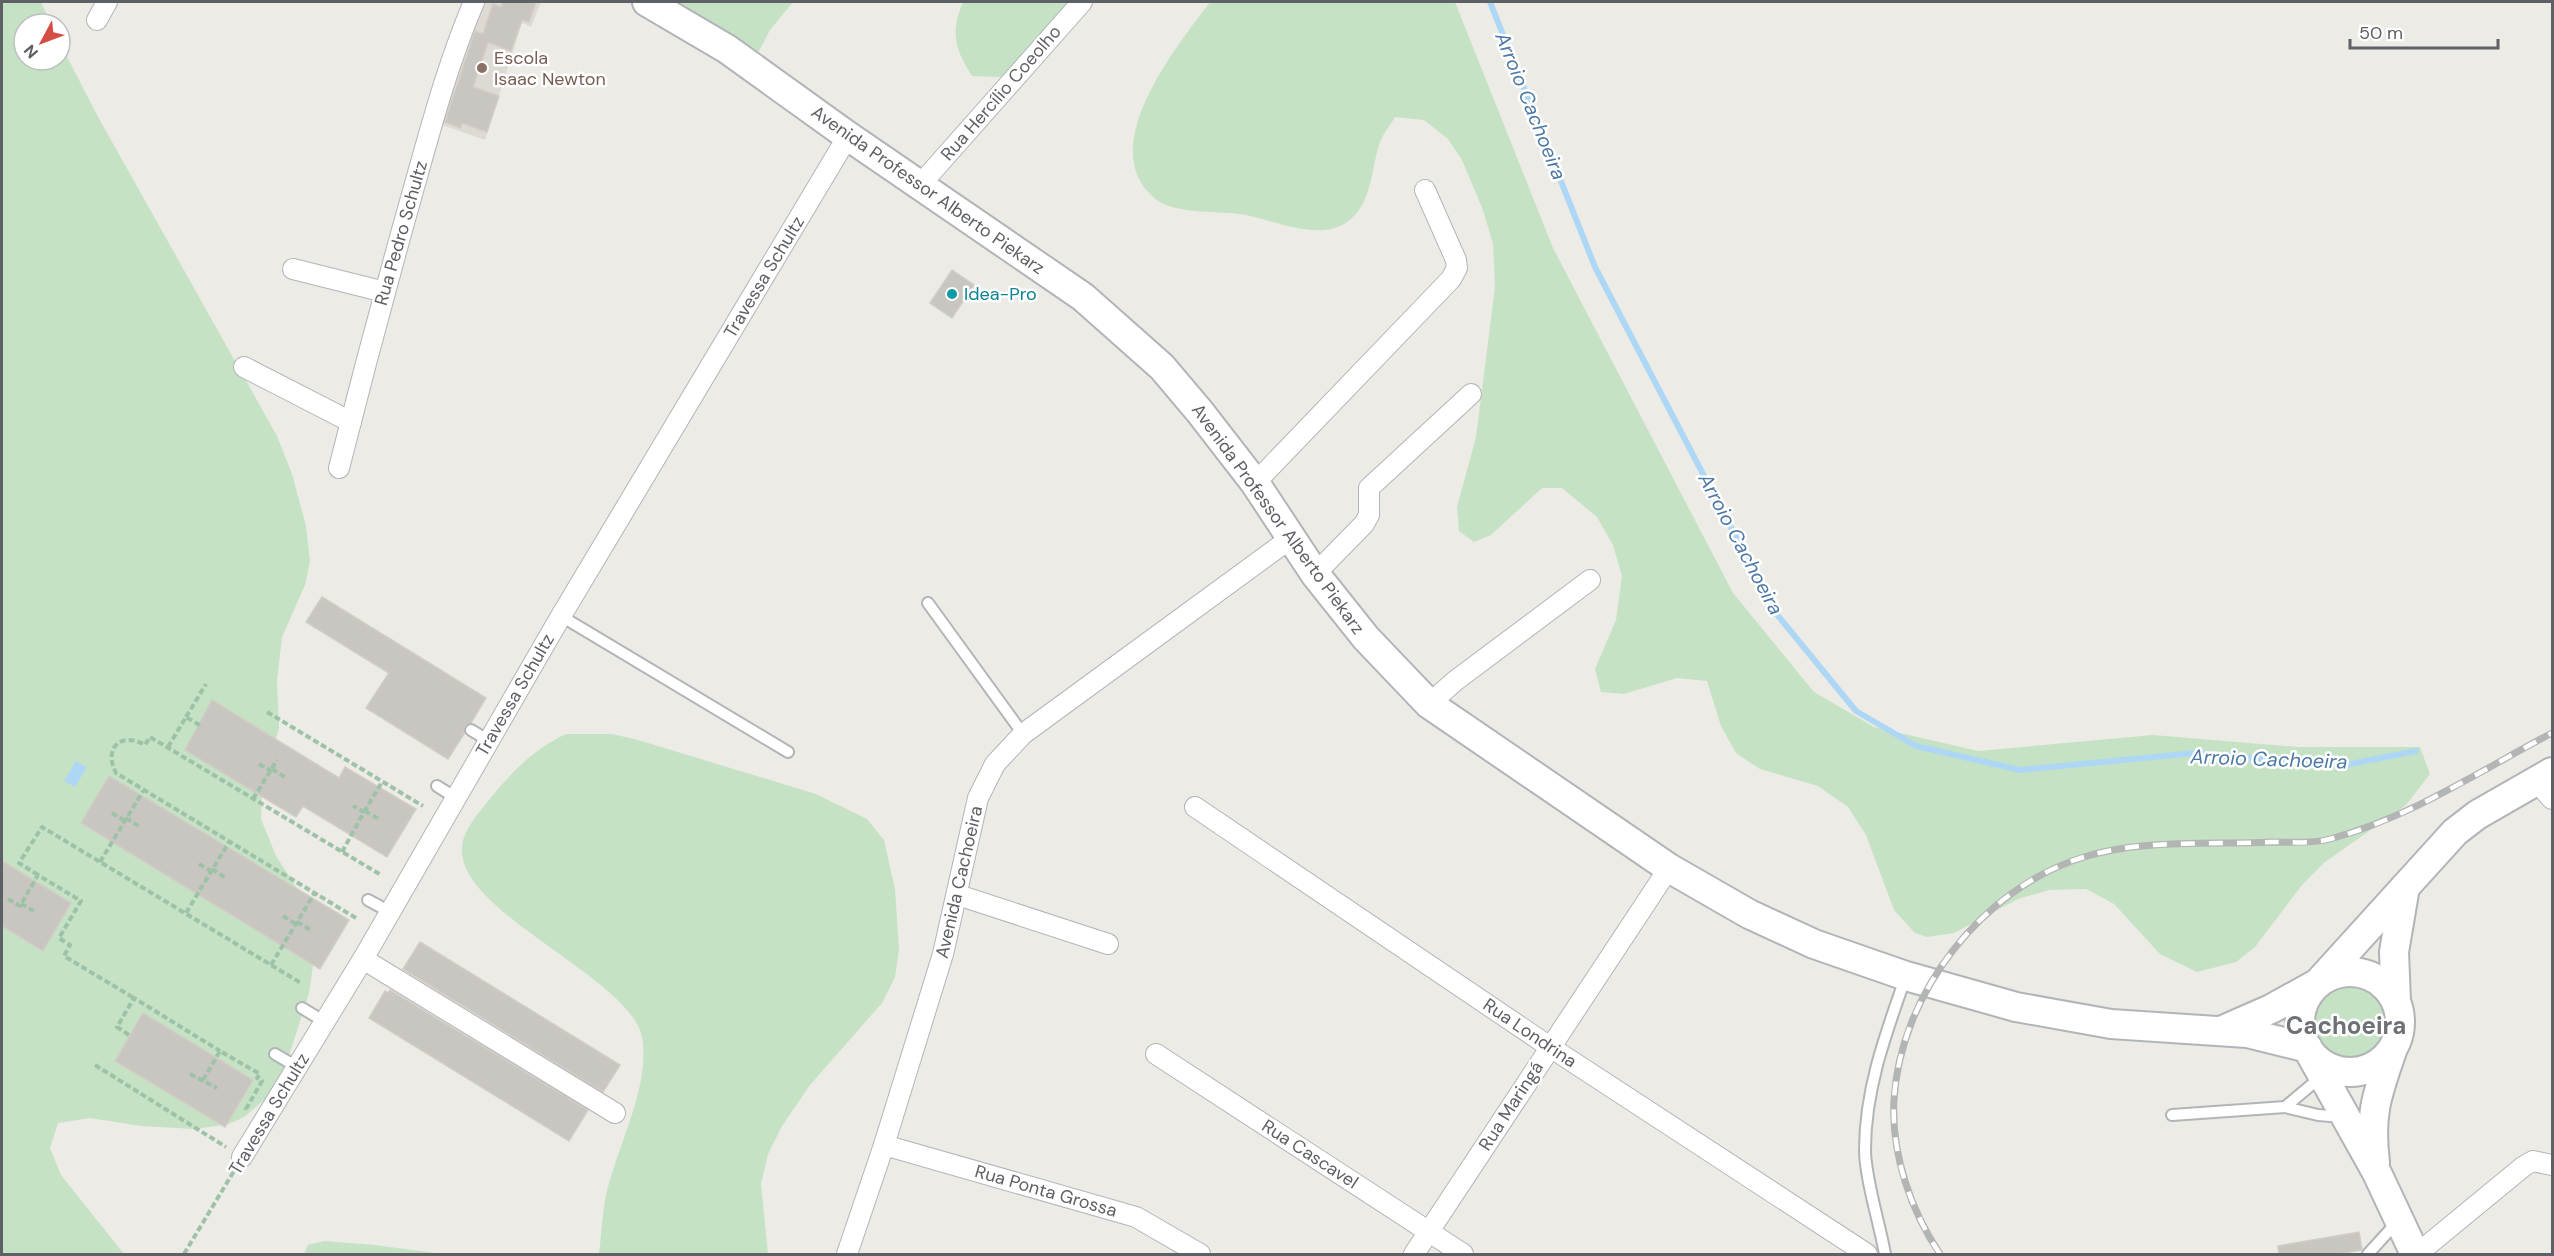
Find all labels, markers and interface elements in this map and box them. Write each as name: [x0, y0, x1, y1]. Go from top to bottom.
north arrow: [12, 12, 72, 72]
scale bar: [2350, 12, 2498, 50]
street label: Rua Hercílio Coeolho: [936, 20, 1066, 166]
text: 50 m: [2359, 21, 2403, 45]
water label: Arroio Cachoeira: [1489, 27, 1572, 184]
text: N: [19, 40, 43, 63]
place label: Escola Isaac Newton: [494, 46, 606, 91]
marker: Escola Isaac Newton: [475, 61, 489, 75]
street label: Avenida Professor Alberto Piekarz: [807, 100, 1049, 280]
street label: Rua Pedro Schultz: [369, 158, 433, 308]
street label: Travessa Schultz: [718, 212, 810, 342]
place label: Idea-Pro: [964, 282, 1037, 306]
marker: Idea-Pro: [945, 287, 959, 301]
street label: Avenida Professor Alberto Piekarz: [1186, 399, 1370, 639]
water label: Arroio Cachoeira: [1692, 468, 1789, 619]
street label: Travessa Schultz: [470, 629, 560, 761]
water label: Arroio Cachoeira: [2189, 743, 2348, 775]
street label: Avenida Cachoeira: [930, 803, 988, 961]
street label: Rua Londrina: [1478, 993, 1582, 1073]
district label: Cachoeira: [2286, 1010, 2406, 1041]
street label: Travessa Schultz: [223, 1049, 315, 1179]
street label: Rua Maringá: [1473, 1057, 1549, 1155]
street label: Rua Cascavel: [1257, 1114, 1363, 1194]
street label: Rua Ponta Grossa: [972, 1159, 1120, 1223]

